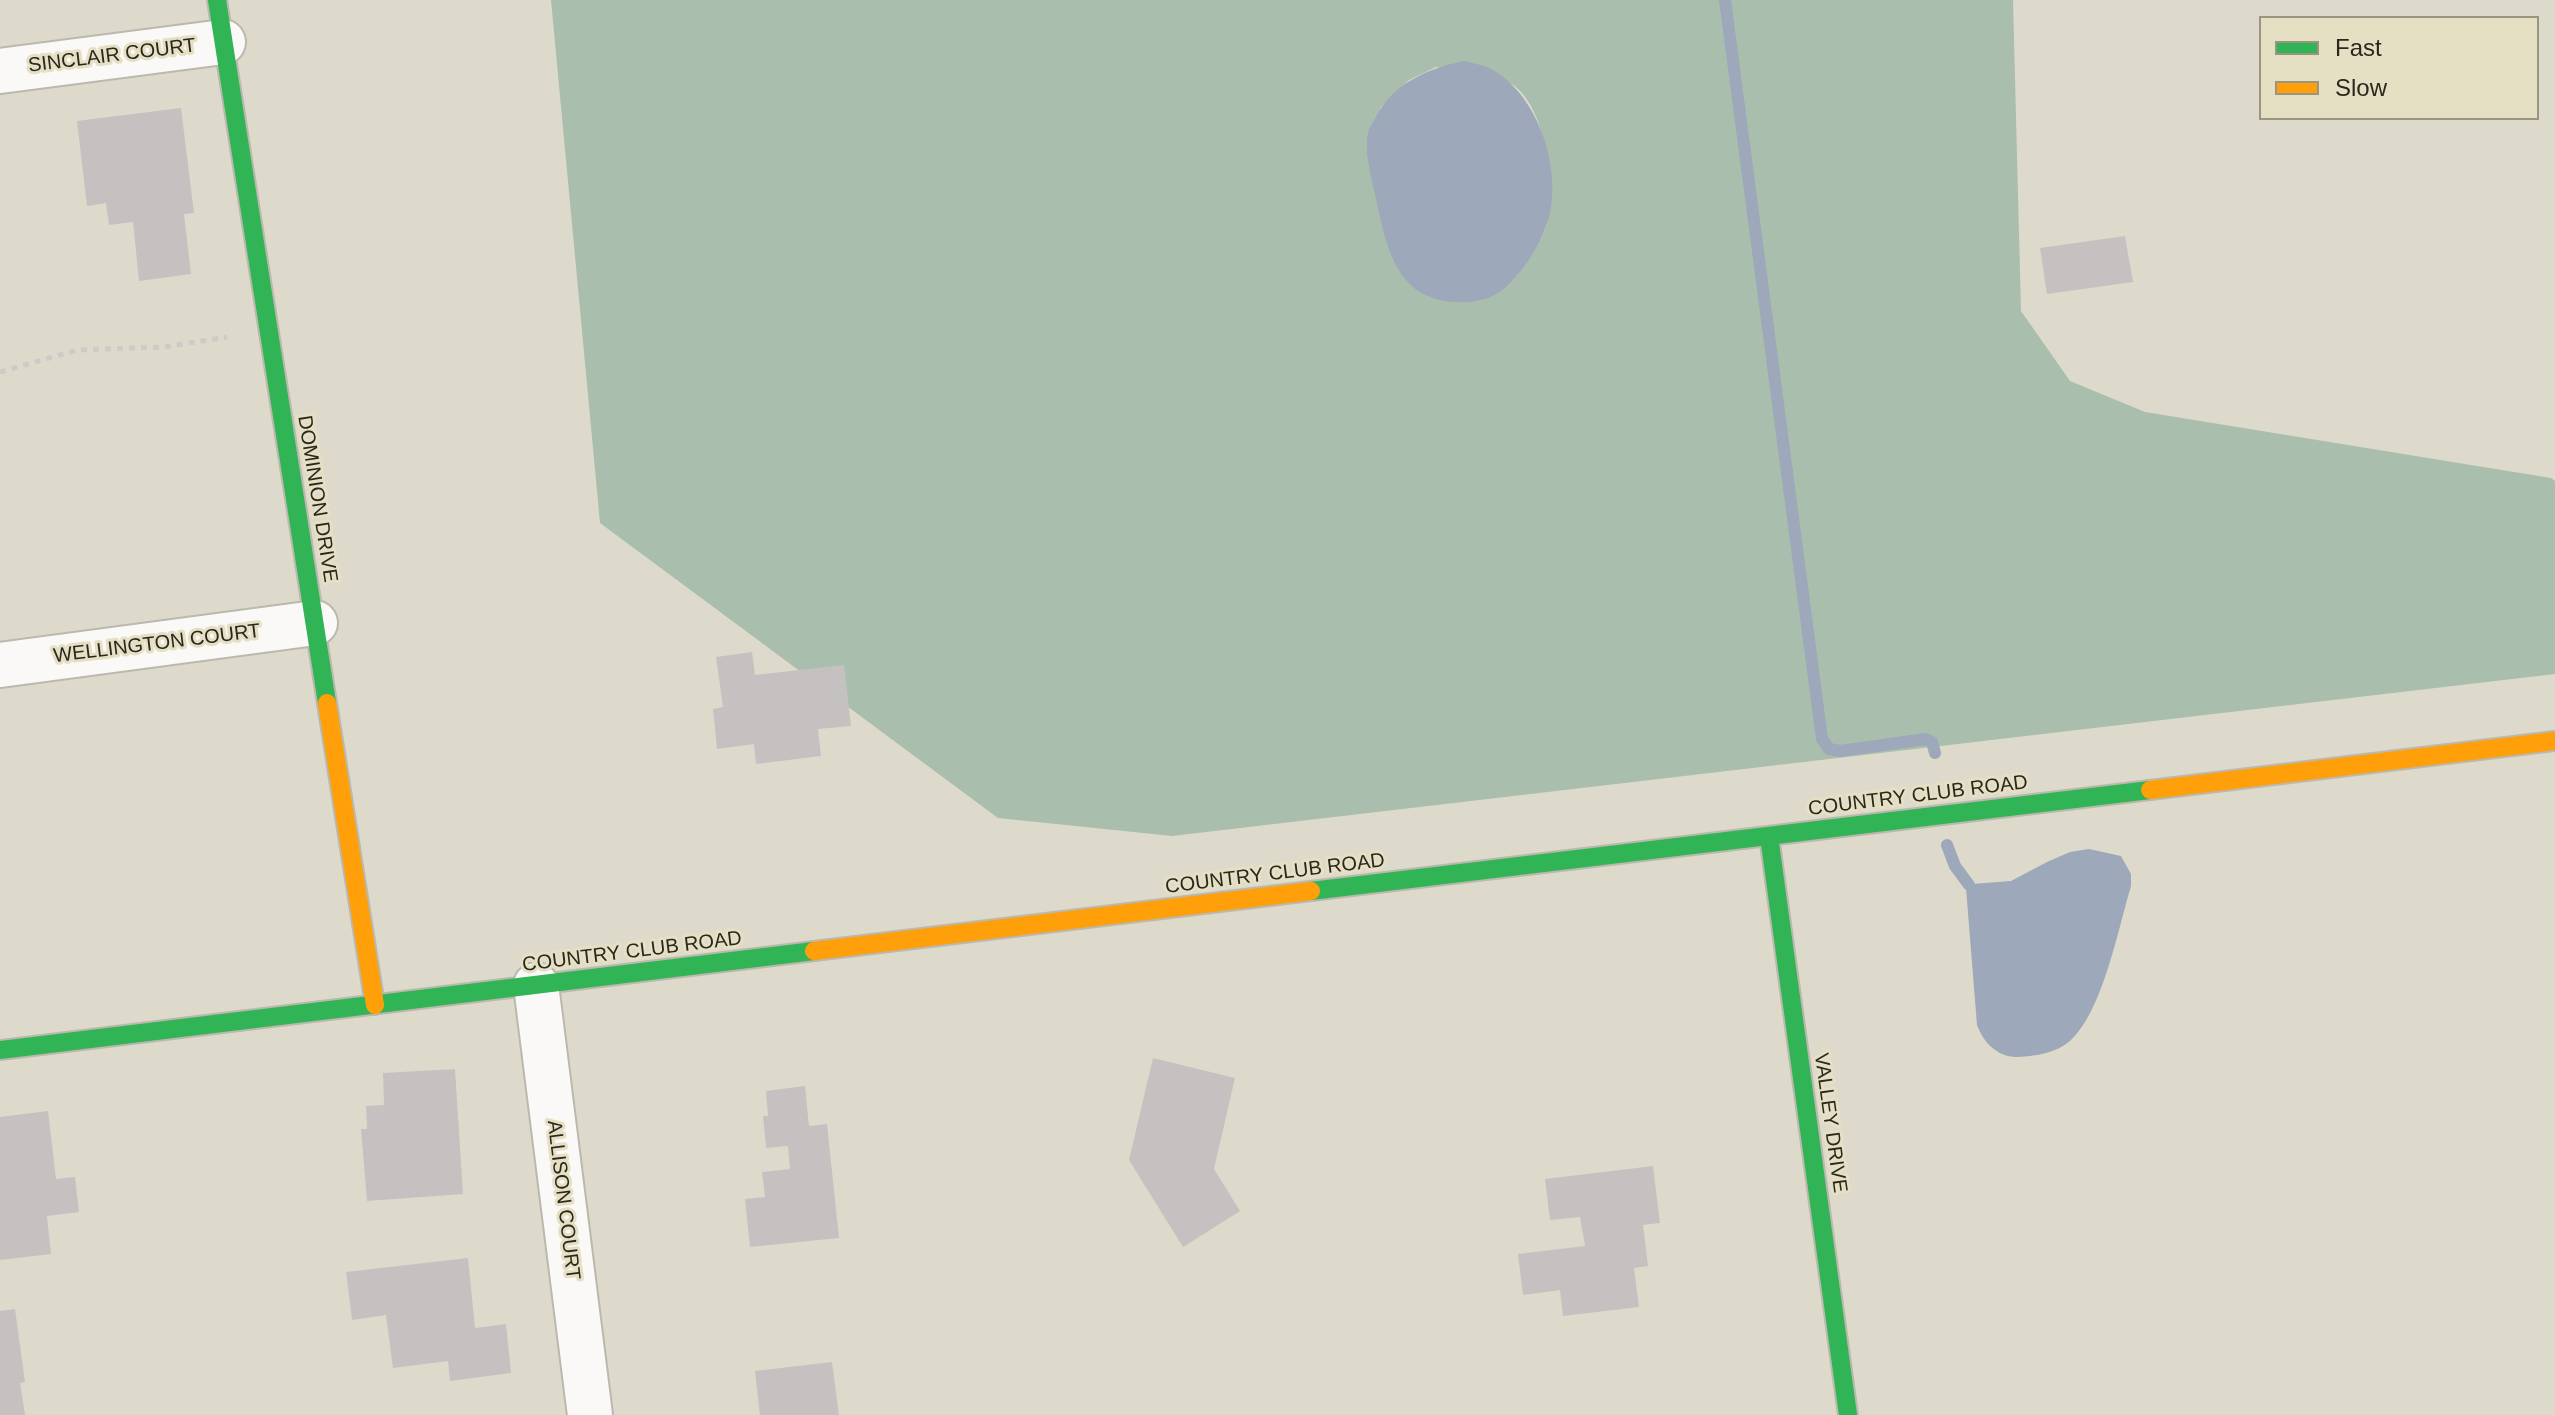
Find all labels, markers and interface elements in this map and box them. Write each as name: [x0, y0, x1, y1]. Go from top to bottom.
legend: [2259, 16, 2539, 120]
street label: SINCLAIR COURT: [27, 34, 197, 78]
text: Fast: [2335, 34, 2382, 61]
text: Slow: [2335, 74, 2387, 101]
street label: DOMINION DRIVE: [292, 414, 342, 584]
street label: WELLINGTON COURT: [52, 619, 262, 669]
street label: COUNTRY CLUB ROAD: [1807, 771, 2029, 821]
street label: COUNTRY CLUB ROAD: [1164, 849, 1386, 899]
street label: COUNTRY CLUB ROAD: [521, 927, 743, 977]
street label: VALLEY DRIVE: [1808, 1052, 1852, 1194]
street label: ALLISON COURT: [541, 1119, 585, 1281]

